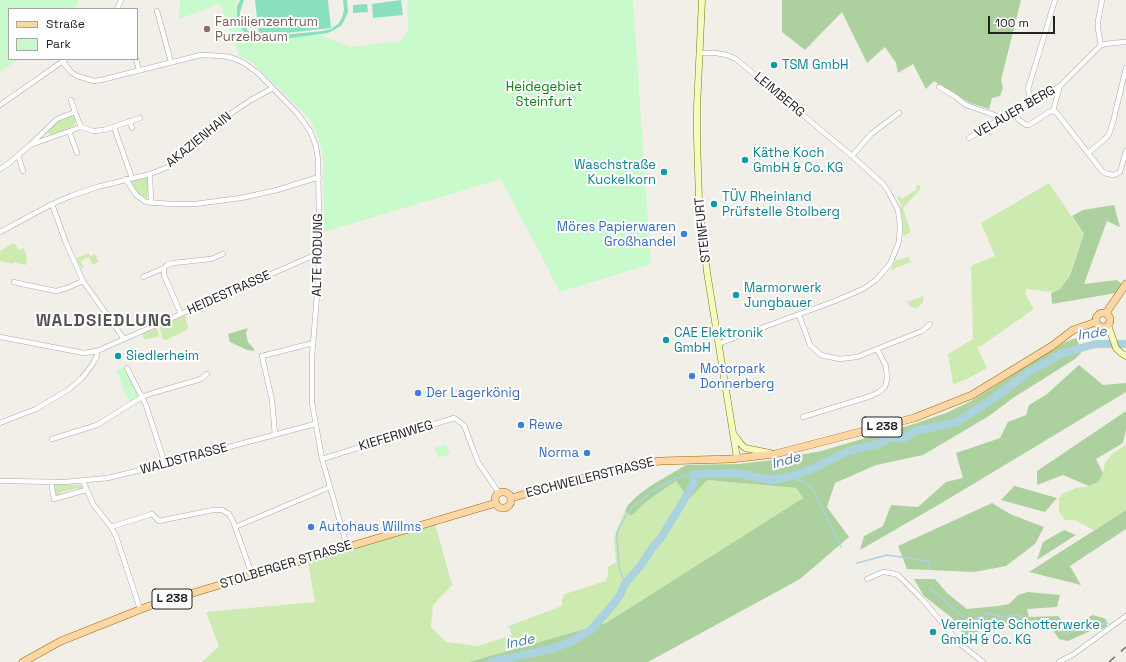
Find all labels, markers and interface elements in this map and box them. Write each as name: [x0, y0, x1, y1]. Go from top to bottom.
legend: [8, 8, 138, 60]
scale bar: [990, 8, 1057, 34]
place label: Familienzentrum Purzelbaum: [215, 14, 318, 45]
text: 100 m: [995, 15, 1029, 31]
text: Straße: [46, 16, 85, 32]
marker: Familienzentrum Purzelbaum: [202, 24, 212, 34]
text: Park: [46, 36, 71, 52]
place label: TSM GmbH: [782, 57, 849, 73]
marker: TSM GmbH: [769, 60, 779, 70]
street label: LEIMBERG: [750, 69, 808, 121]
park label: Heidegebiet Steinfurt: [506, 79, 582, 110]
street label: VELAUER BERG: [972, 83, 1058, 141]
street label: AKAZIENHAIN: [163, 109, 235, 171]
place label: Käthe Koch GmbH & Co. KG: [753, 145, 843, 176]
marker: Käthe Koch GmbH & Co. KG: [740, 155, 750, 165]
place label: Waschstraße Kuckelkorn: [574, 157, 656, 188]
marker: Waschstraße Kuckelkorn: [659, 167, 669, 177]
place label: TÜV Rheinland Prüfstelle Stolberg: [722, 189, 840, 220]
street label: STEINFURT: [692, 196, 714, 264]
marker: TÜV Rheinland Prüfstelle Stolberg: [709, 199, 719, 209]
street label: ALTE RODUNG: [309, 213, 327, 297]
place label: Möres Papierwaren Großhandel: [557, 219, 676, 250]
marker: Möres Papierwaren Großhandel: [679, 229, 689, 239]
street label: HEIDESTRASSE: [185, 268, 273, 318]
place label: Marmorwerk Jungbauer: [744, 280, 822, 311]
marker: Marmorwerk Jungbauer: [731, 290, 741, 300]
district label: WALDSIEDLUNG: [36, 311, 172, 331]
water label: Inde: [1076, 323, 1108, 345]
place label: CAE Elektronik GmbH: [674, 325, 763, 356]
marker: CAE Elektronik GmbH: [661, 335, 671, 345]
place label: Siedlerheim: [126, 348, 199, 364]
marker: Siedlerheim: [113, 351, 123, 361]
place label: Motorpark Donnerberg: [700, 361, 774, 392]
marker: Motorpark Donnerberg: [687, 371, 697, 381]
place label: Der Lagerkönig: [426, 385, 520, 401]
marker: Der Lagerkönig: [413, 388, 423, 398]
street label: KIEFERNWEG: [357, 417, 435, 455]
place label: Rewe: [529, 417, 563, 433]
road number: L 238: [862, 417, 902, 437]
marker: Rewe: [516, 420, 526, 430]
street label: WALDSTRASSE: [139, 440, 229, 478]
place label: Norma: [539, 445, 579, 461]
marker: Norma: [582, 448, 592, 458]
water label: Inde: [770, 449, 802, 473]
street label: ESCHWEILERSTRASSE: [524, 455, 656, 501]
place label: Autohaus Willms: [319, 519, 421, 535]
marker: Autohaus Willms: [306, 522, 316, 532]
street label: STOLBERGER STRASSE: [218, 538, 354, 592]
road number: L 238: [152, 589, 192, 609]
place label: Vereinigte Schotterwerke GmbH & Co. KG: [941, 617, 1100, 648]
marker: Vereinigte Schotterwerke GmbH & Co. KG: [928, 627, 938, 637]
water label: Inde: [504, 631, 536, 653]

